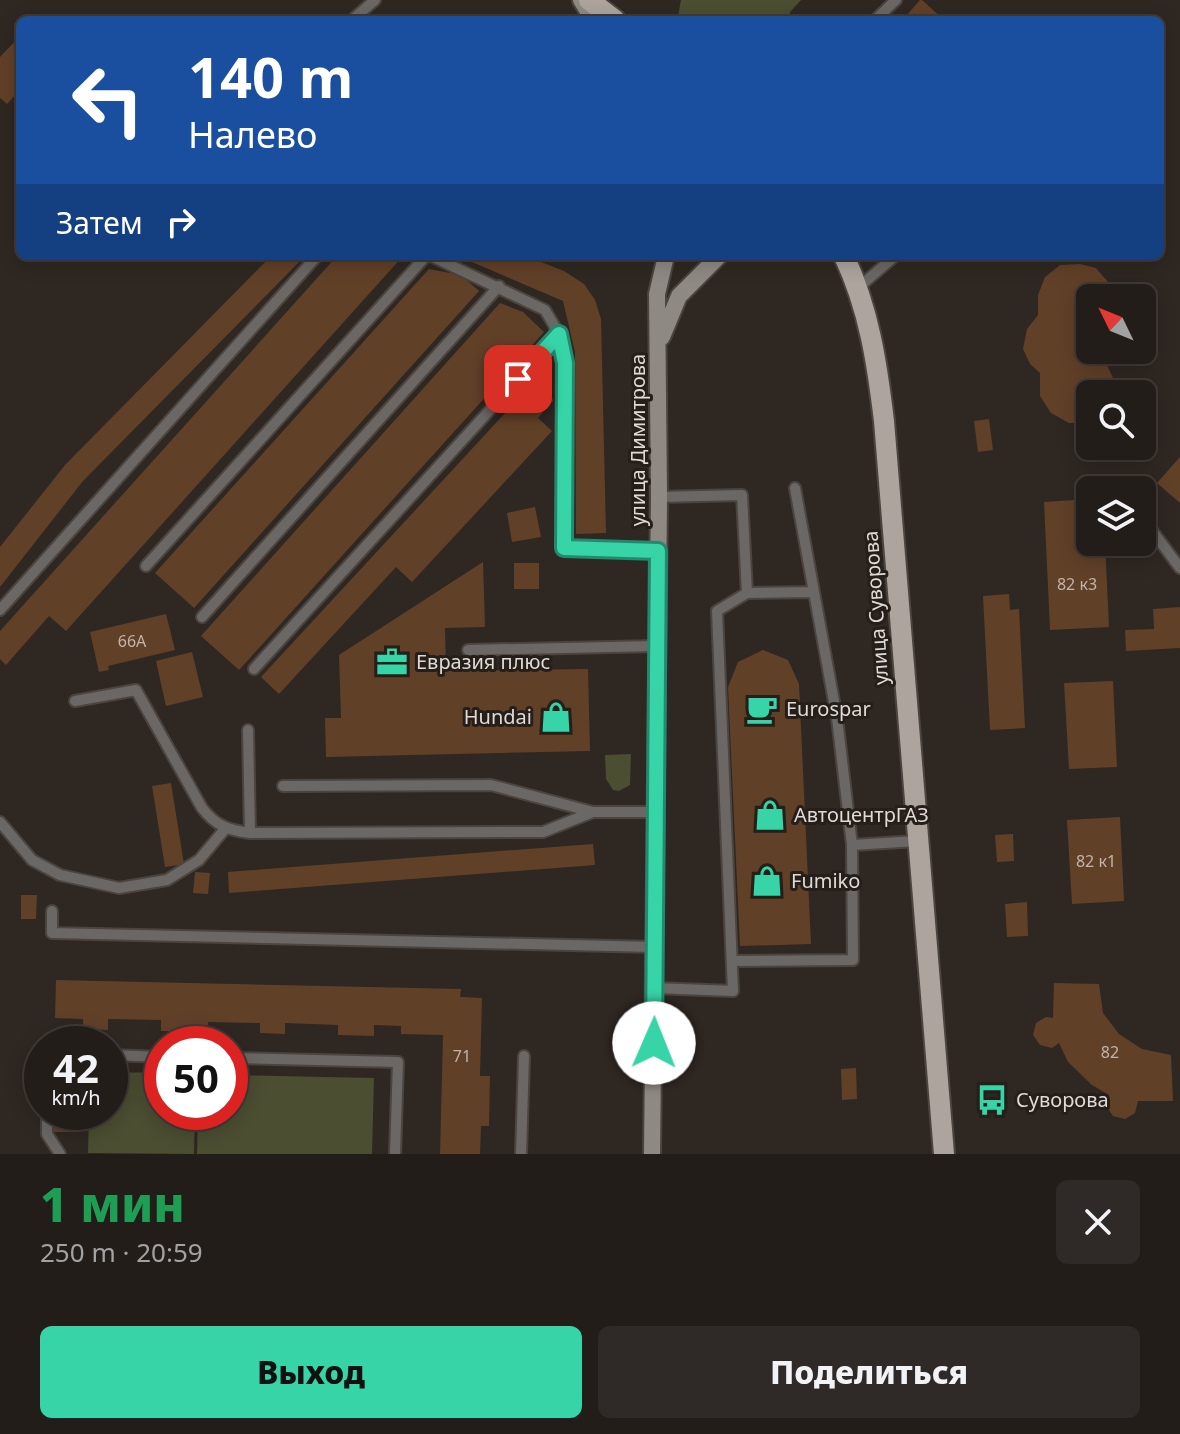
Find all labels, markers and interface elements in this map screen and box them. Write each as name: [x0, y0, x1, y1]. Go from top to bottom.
text: 140 m: [188, 38, 353, 114]
icon: left: [56, 48, 160, 152]
text: Налево: [188, 110, 317, 159]
icon: right: [159, 200, 203, 244]
text: Затем: [56, 202, 143, 243]
north arrow: [1076, 284, 1156, 364]
map controls: [1076, 284, 1156, 556]
pin: [484, 345, 552, 413]
street label: улица Димитрова: [624, 354, 651, 526]
icon: arrive: [496, 357, 540, 401]
button: search: [1076, 380, 1156, 460]
button: layers: [1076, 476, 1156, 556]
street label: улица Суворова: [857, 530, 894, 686]
house number: 82 к3: [1057, 573, 1097, 595]
house number: 66А: [118, 630, 147, 652]
office icon: Евразия плюс: [375, 645, 409, 679]
place label: Евразия плюс: [416, 648, 550, 675]
cafe icon: Eurospar: [745, 692, 779, 726]
place label: Eurospar: [786, 695, 871, 722]
shop icon: Hundai: [539, 700, 573, 734]
place label: Hundai: [464, 703, 532, 730]
shop icon: АвтоцентрГАЗ: [753, 798, 787, 832]
place label: АвтоцентрГАЗ: [794, 801, 929, 828]
house number: 82 к1: [1076, 850, 1116, 872]
shop icon: Fumiko: [750, 864, 784, 898]
place label: Fumiko: [791, 867, 860, 894]
position arrow: [612, 1001, 696, 1085]
speed limit sign: 50: [144, 1026, 248, 1130]
text: 42: [53, 1040, 99, 1095]
house number: 82: [1101, 1041, 1119, 1063]
house number: 71: [453, 1045, 471, 1067]
bus stop icon: Суворова: [975, 1083, 1009, 1117]
text: km/h: [51, 1084, 101, 1111]
place label: Суворова: [1016, 1086, 1109, 1113]
text: 1 мин: [40, 1171, 185, 1236]
button: close: [1056, 1180, 1140, 1264]
text: 250 m · 20:59: [40, 1234, 203, 1270]
button: Выход: [40, 1326, 582, 1418]
button: Поделиться: [598, 1326, 1140, 1418]

